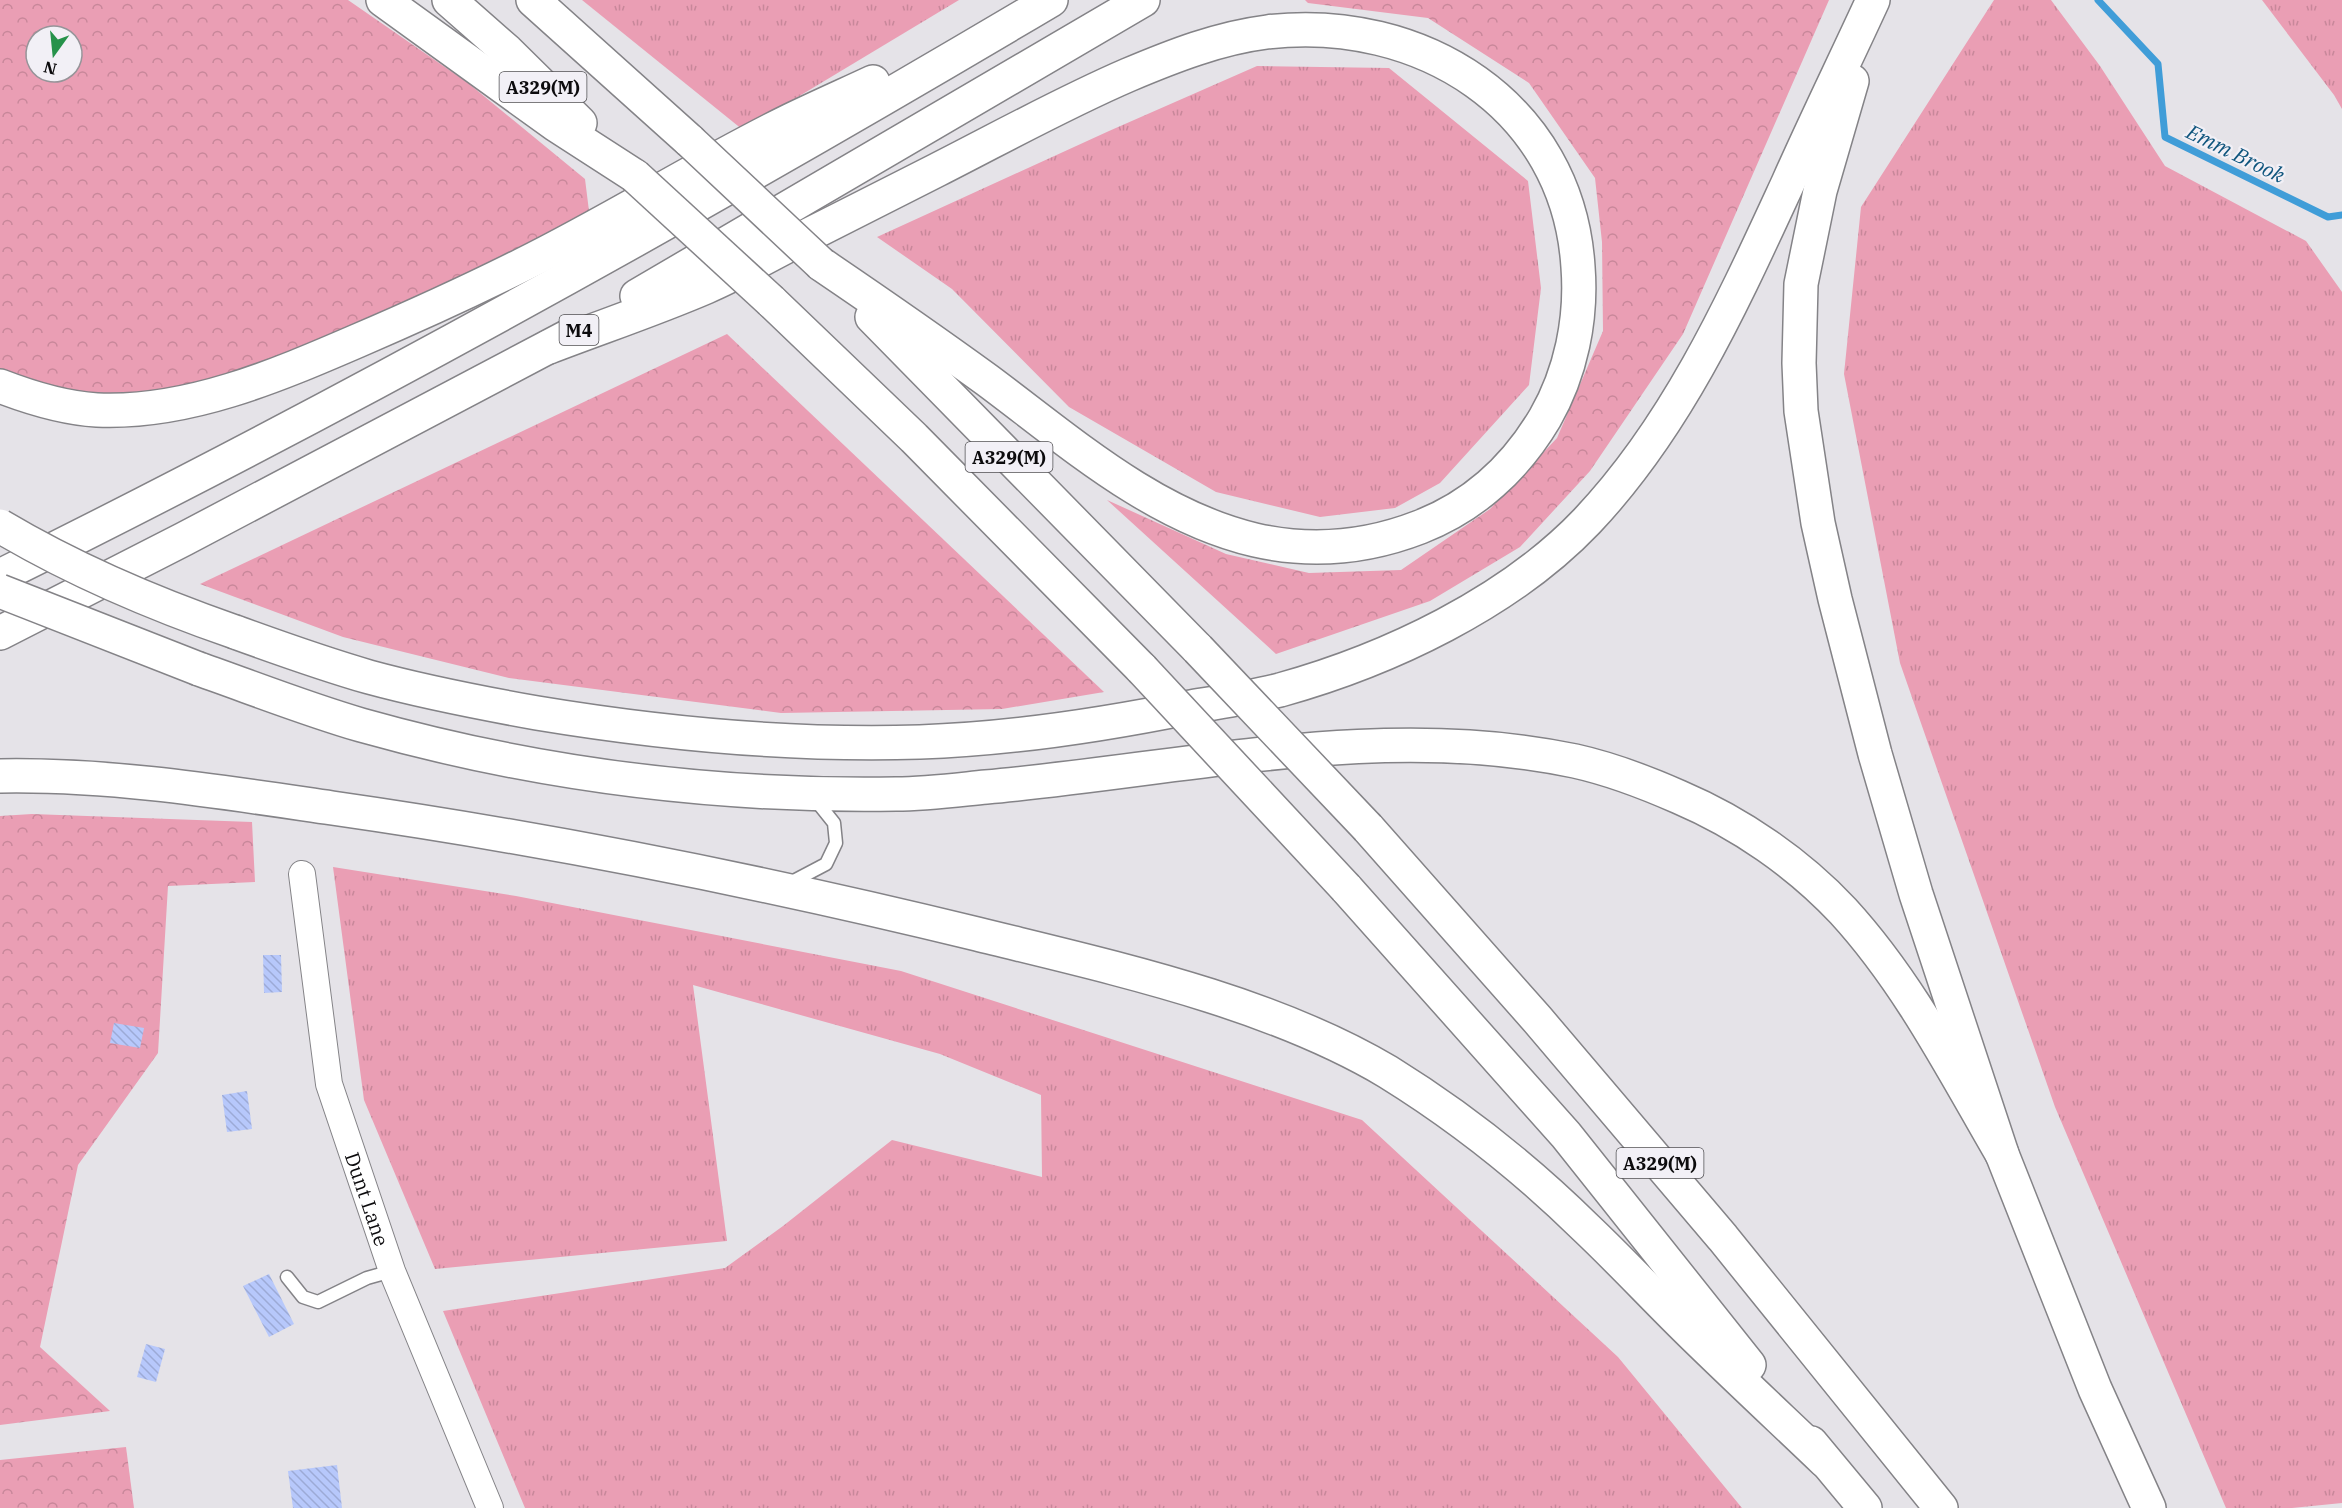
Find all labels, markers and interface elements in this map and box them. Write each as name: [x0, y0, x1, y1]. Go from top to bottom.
north arrow: [24, 24, 84, 84]
text: N: [41, 57, 59, 80]
road number: A329(M): [500, 72, 586, 102]
water label: Emm Brook: [2181, 117, 2291, 189]
road number: M4: [560, 315, 598, 345]
road number: A329(M): [966, 442, 1052, 472]
street label: Dunt Lane: [339, 1148, 396, 1249]
road number: A329(M): [1616, 1148, 1704, 1178]

